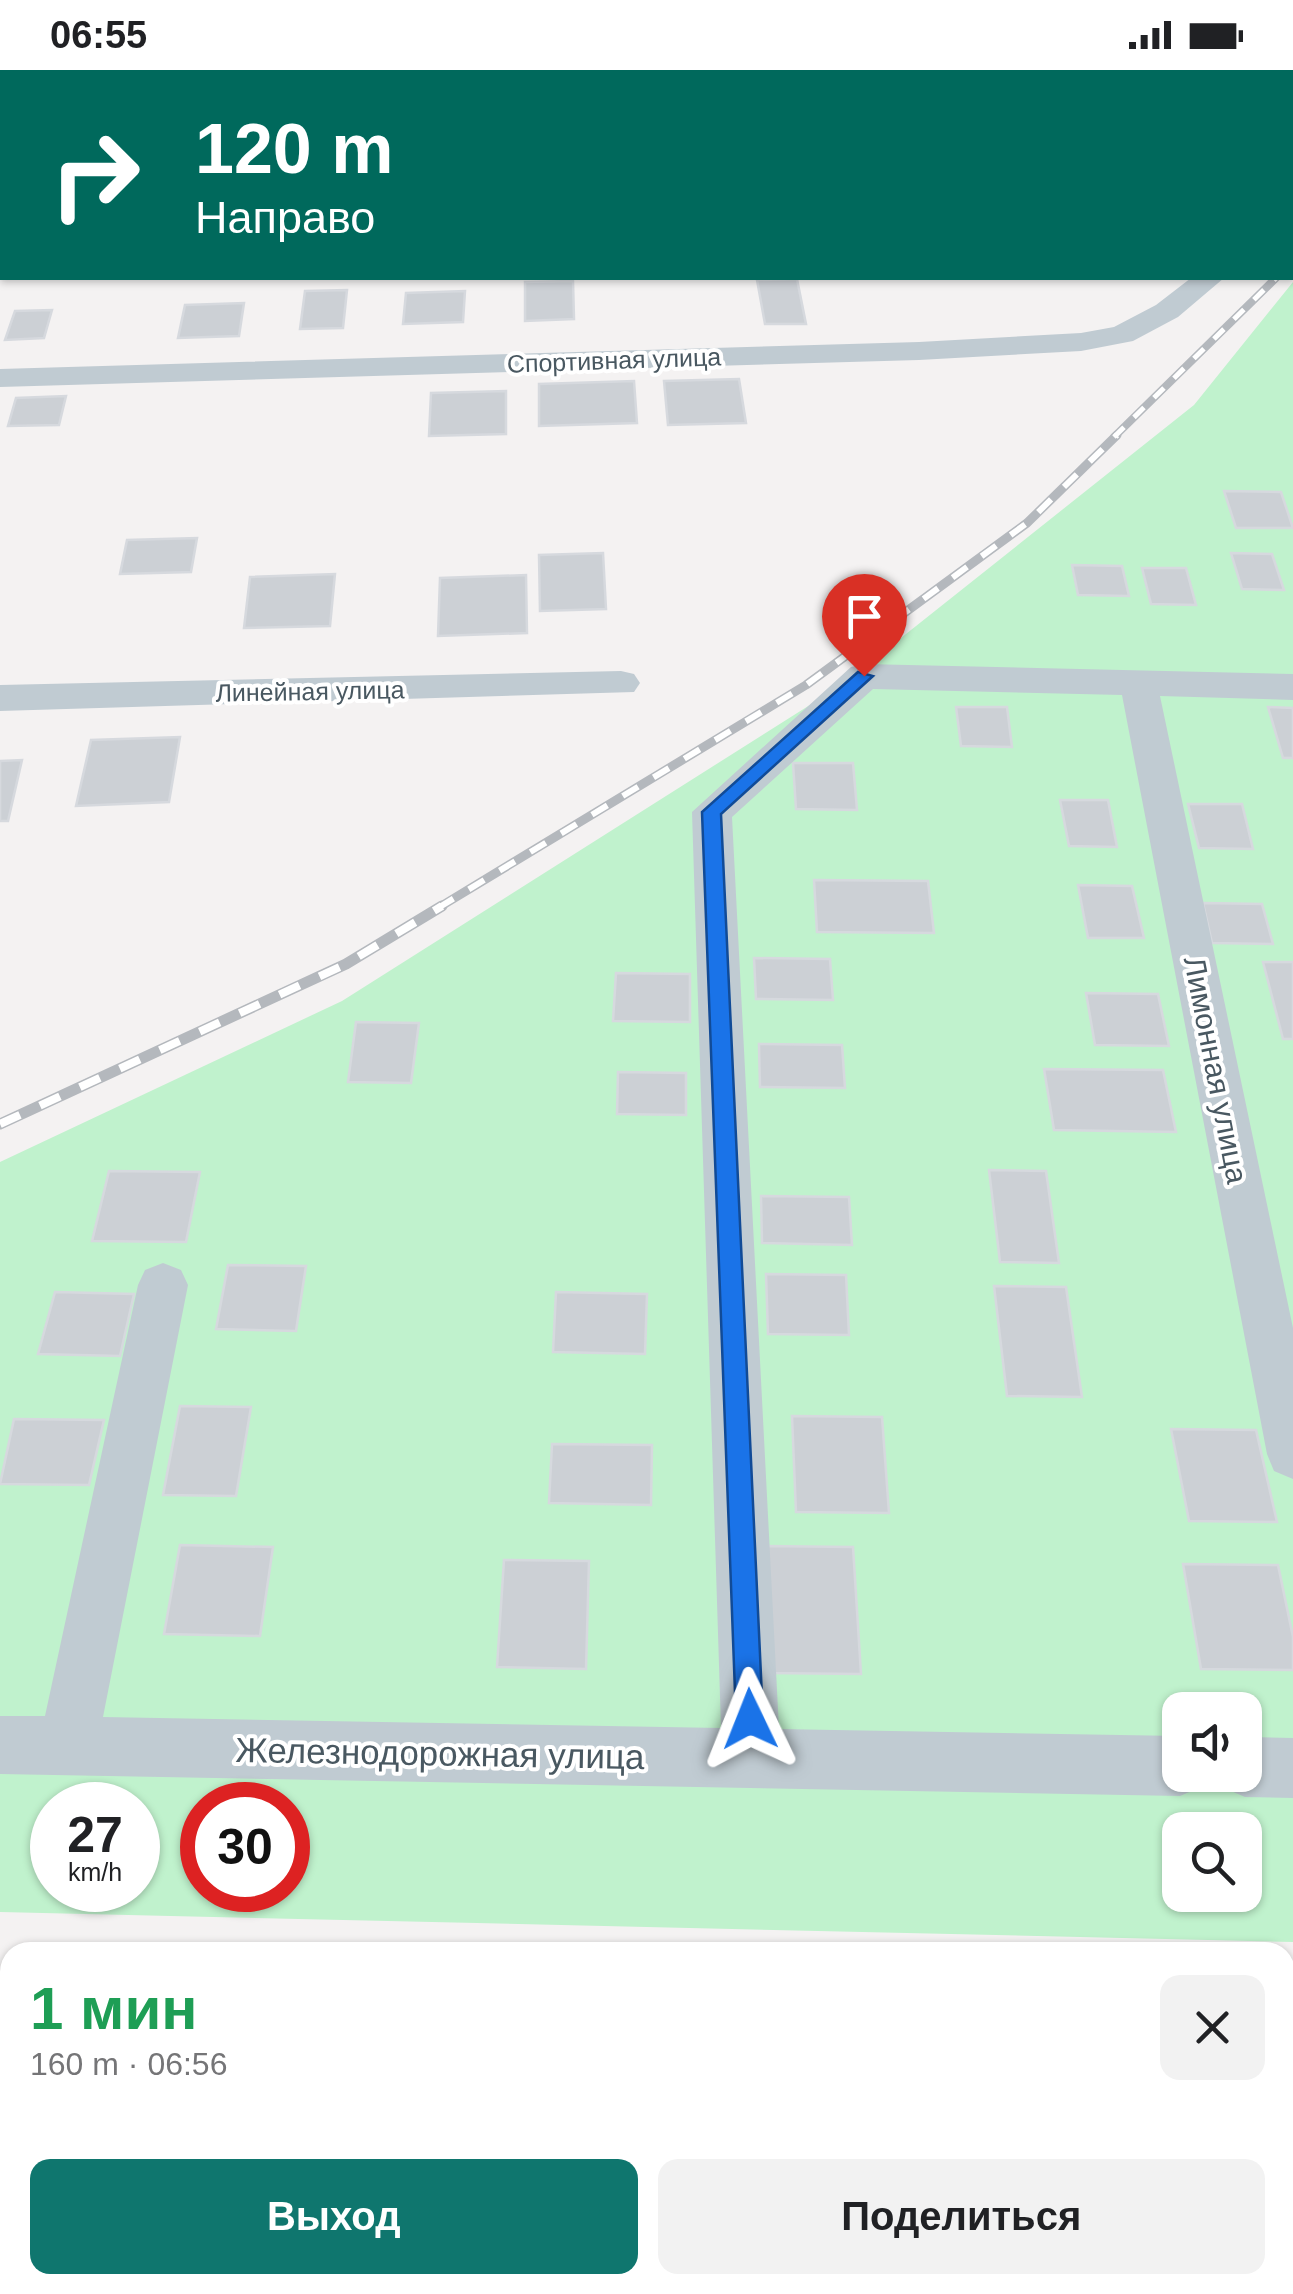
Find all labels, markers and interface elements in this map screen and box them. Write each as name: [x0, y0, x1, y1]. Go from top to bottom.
text: 06:55: [50, 14, 147, 56]
icon: right: [30, 110, 160, 240]
text: 120 m: [195, 110, 393, 188]
text: Направо: [195, 192, 375, 243]
street label: Спортивная улица: [506, 342, 722, 378]
pin: [822, 574, 907, 677]
icon: arrive: [837, 589, 892, 644]
street label: Линейная улица: [215, 675, 405, 707]
street label: Лимонная улица: [1178, 954, 1254, 1187]
position arrow: [698, 1667, 802, 1771]
map controls: [1162, 1692, 1262, 1912]
button: sound: [1162, 1692, 1262, 1792]
street label: Железнодорожная улица: [235, 1730, 645, 1776]
speed limit sign: 30: [180, 1782, 310, 1912]
text: 27: [67, 1807, 123, 1863]
button: search: [1162, 1812, 1262, 1912]
text: km/h: [68, 1858, 122, 1886]
text: 1 мин: [30, 1975, 198, 2042]
button: close: [1160, 1975, 1265, 2080]
text: 160 m · 06:56: [30, 2046, 227, 2082]
button: Выход: [30, 2159, 638, 2274]
button: Поделиться: [658, 2159, 1265, 2274]

